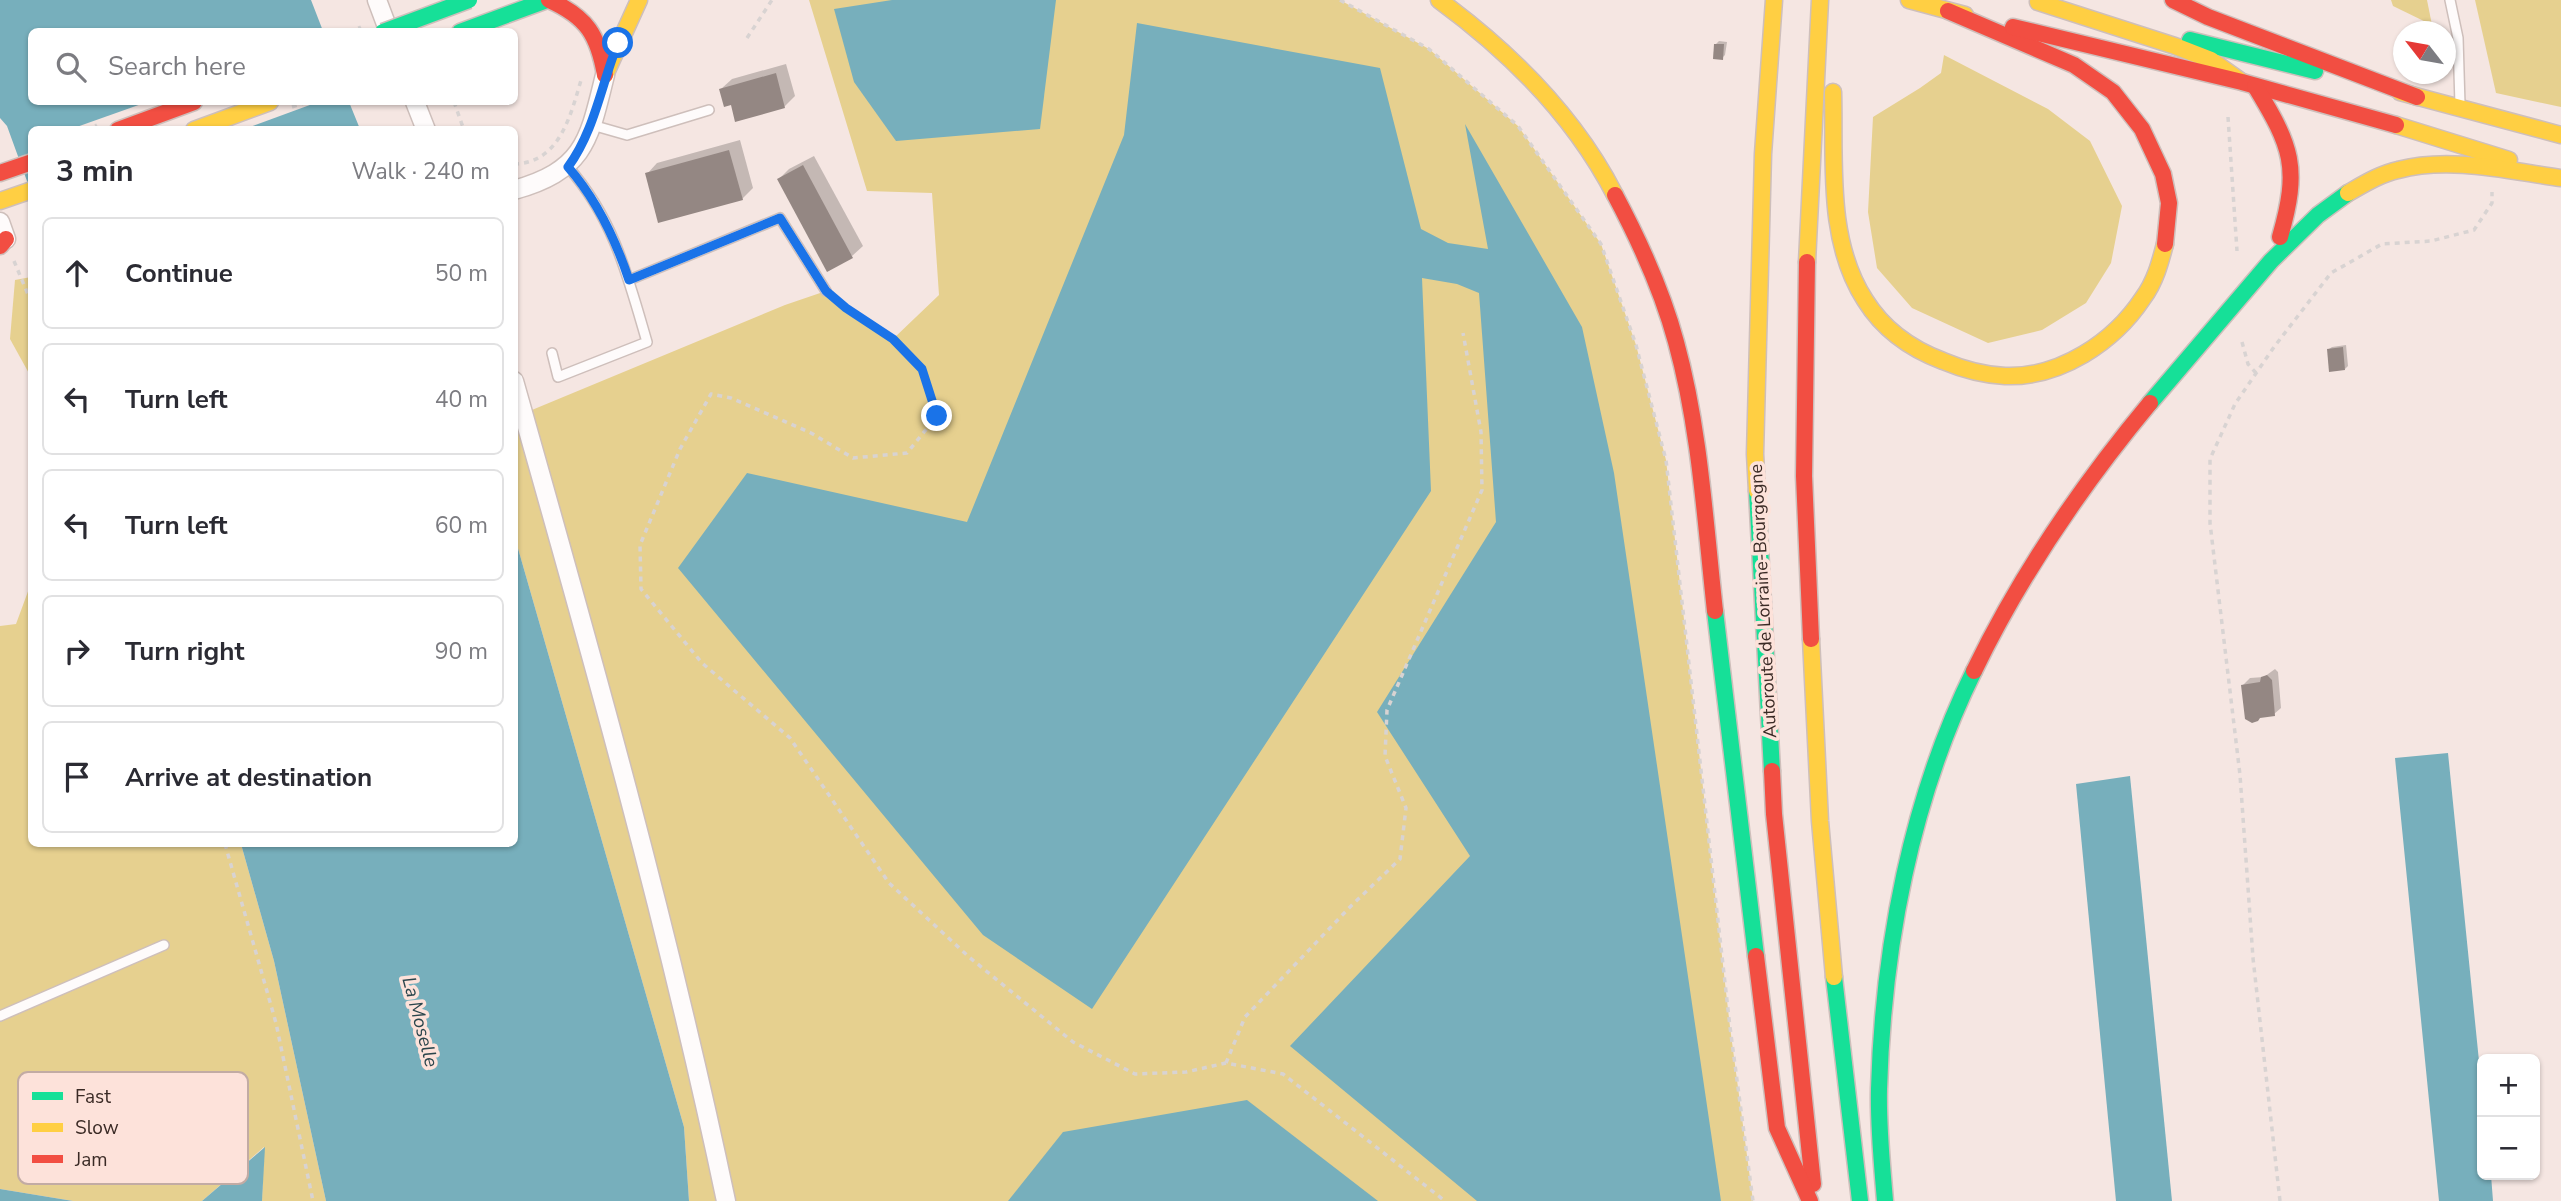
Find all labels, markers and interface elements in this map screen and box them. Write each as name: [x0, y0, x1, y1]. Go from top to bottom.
north arrow: [2393, 21, 2456, 84]
route start: [602, 27, 633, 58]
search box: [28, 28, 518, 105]
icon: search: [52, 48, 90, 86]
text: Search here: [108, 49, 246, 84]
text: 3 min: [56, 151, 134, 192]
text: Walk · 240 m: [351, 156, 490, 187]
icon: ahead: [58, 254, 96, 292]
text: Continue: [125, 256, 233, 291]
text: 50 m: [435, 258, 488, 289]
icon: left: [58, 380, 96, 418]
text: Turn left: [125, 382, 228, 417]
text: 40 m: [435, 384, 488, 415]
route end: [921, 400, 952, 431]
street label: Autoroute de Lorraine-Bourgogne: [1744, 463, 1782, 739]
icon: left: [58, 506, 96, 544]
text: Turn left: [125, 508, 228, 543]
text: 60 m: [435, 510, 488, 541]
icon: right: [58, 632, 96, 670]
text: Turn right: [125, 634, 244, 669]
text: 90 m: [435, 636, 488, 667]
icon: arrive: [58, 758, 96, 796]
text: Arrive at destination: [125, 760, 372, 795]
water label: La Moselle: [395, 974, 445, 1070]
map controls: [2477, 1054, 2540, 1180]
button: +: [2477, 1054, 2540, 1117]
legend: [18, 1072, 248, 1184]
text: Fast: [75, 1084, 111, 1110]
text: Slow: [75, 1115, 119, 1141]
button: −: [2477, 1117, 2540, 1180]
text: Jam: [74, 1147, 108, 1173]

